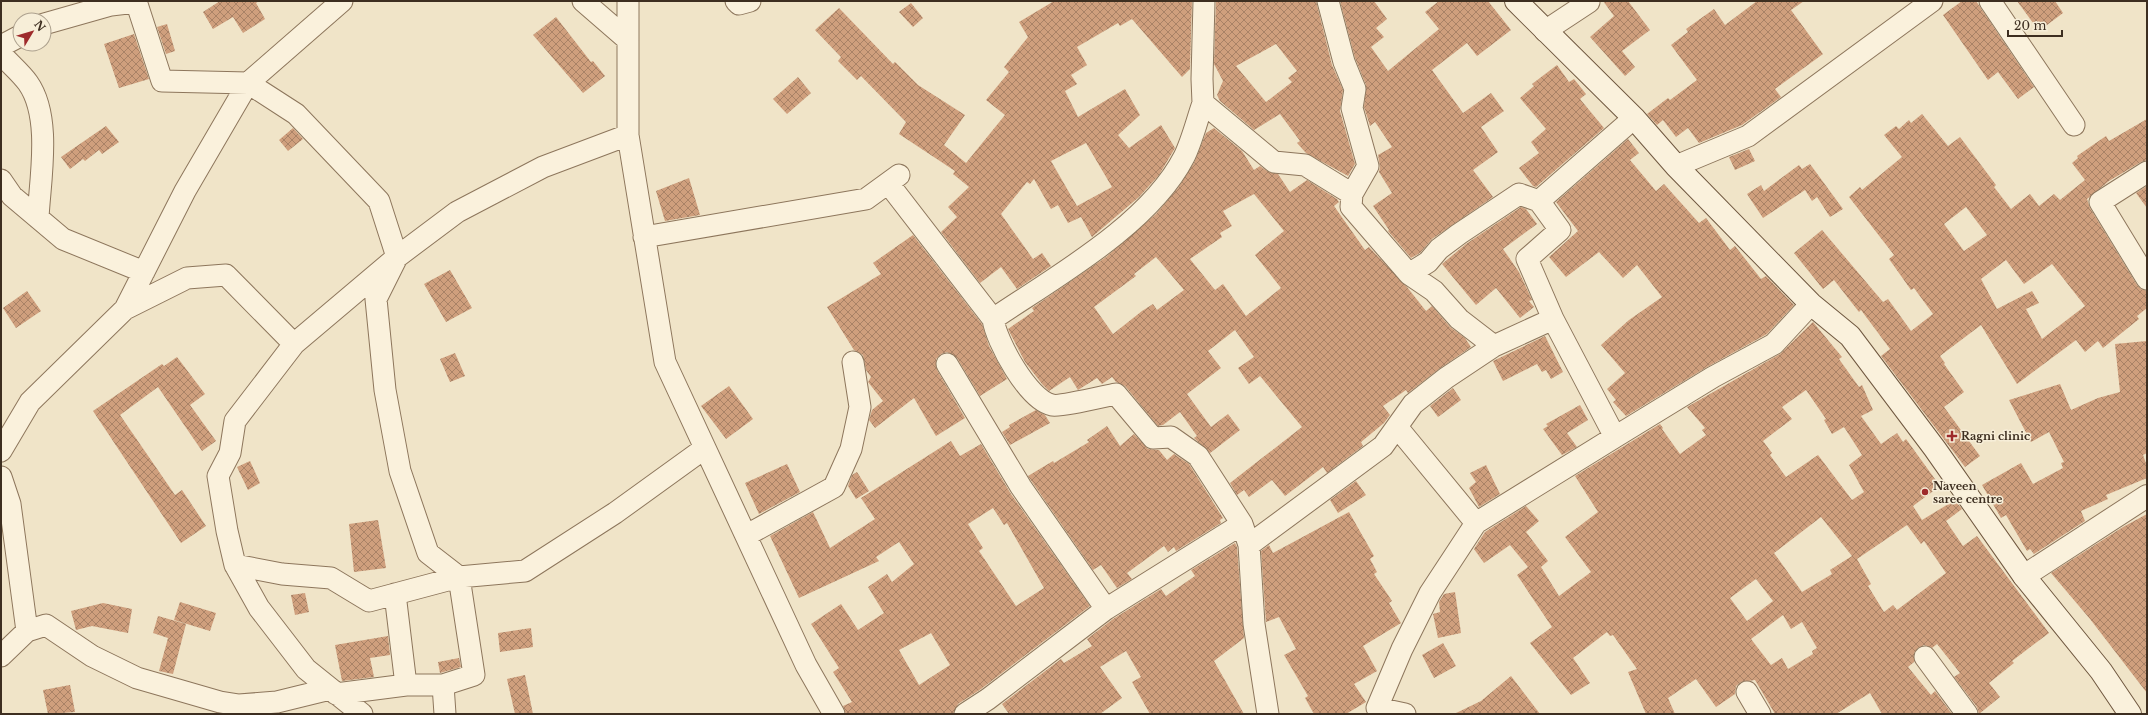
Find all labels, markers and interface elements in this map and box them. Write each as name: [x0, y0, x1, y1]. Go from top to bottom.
north arrow: [12, 12, 52, 52]
scale bar: [2008, 12, 2062, 38]
text: N: [31, 17, 49, 35]
text: 20 m: [2014, 18, 2046, 33]
place label: Ragni clinic: [1961, 429, 2030, 443]
marker: Ragni clinic: [1946, 430, 1958, 442]
place label: Naveen saree centre: [1933, 479, 2003, 506]
marker: Naveen saree centre: [1920, 487, 1930, 497]

